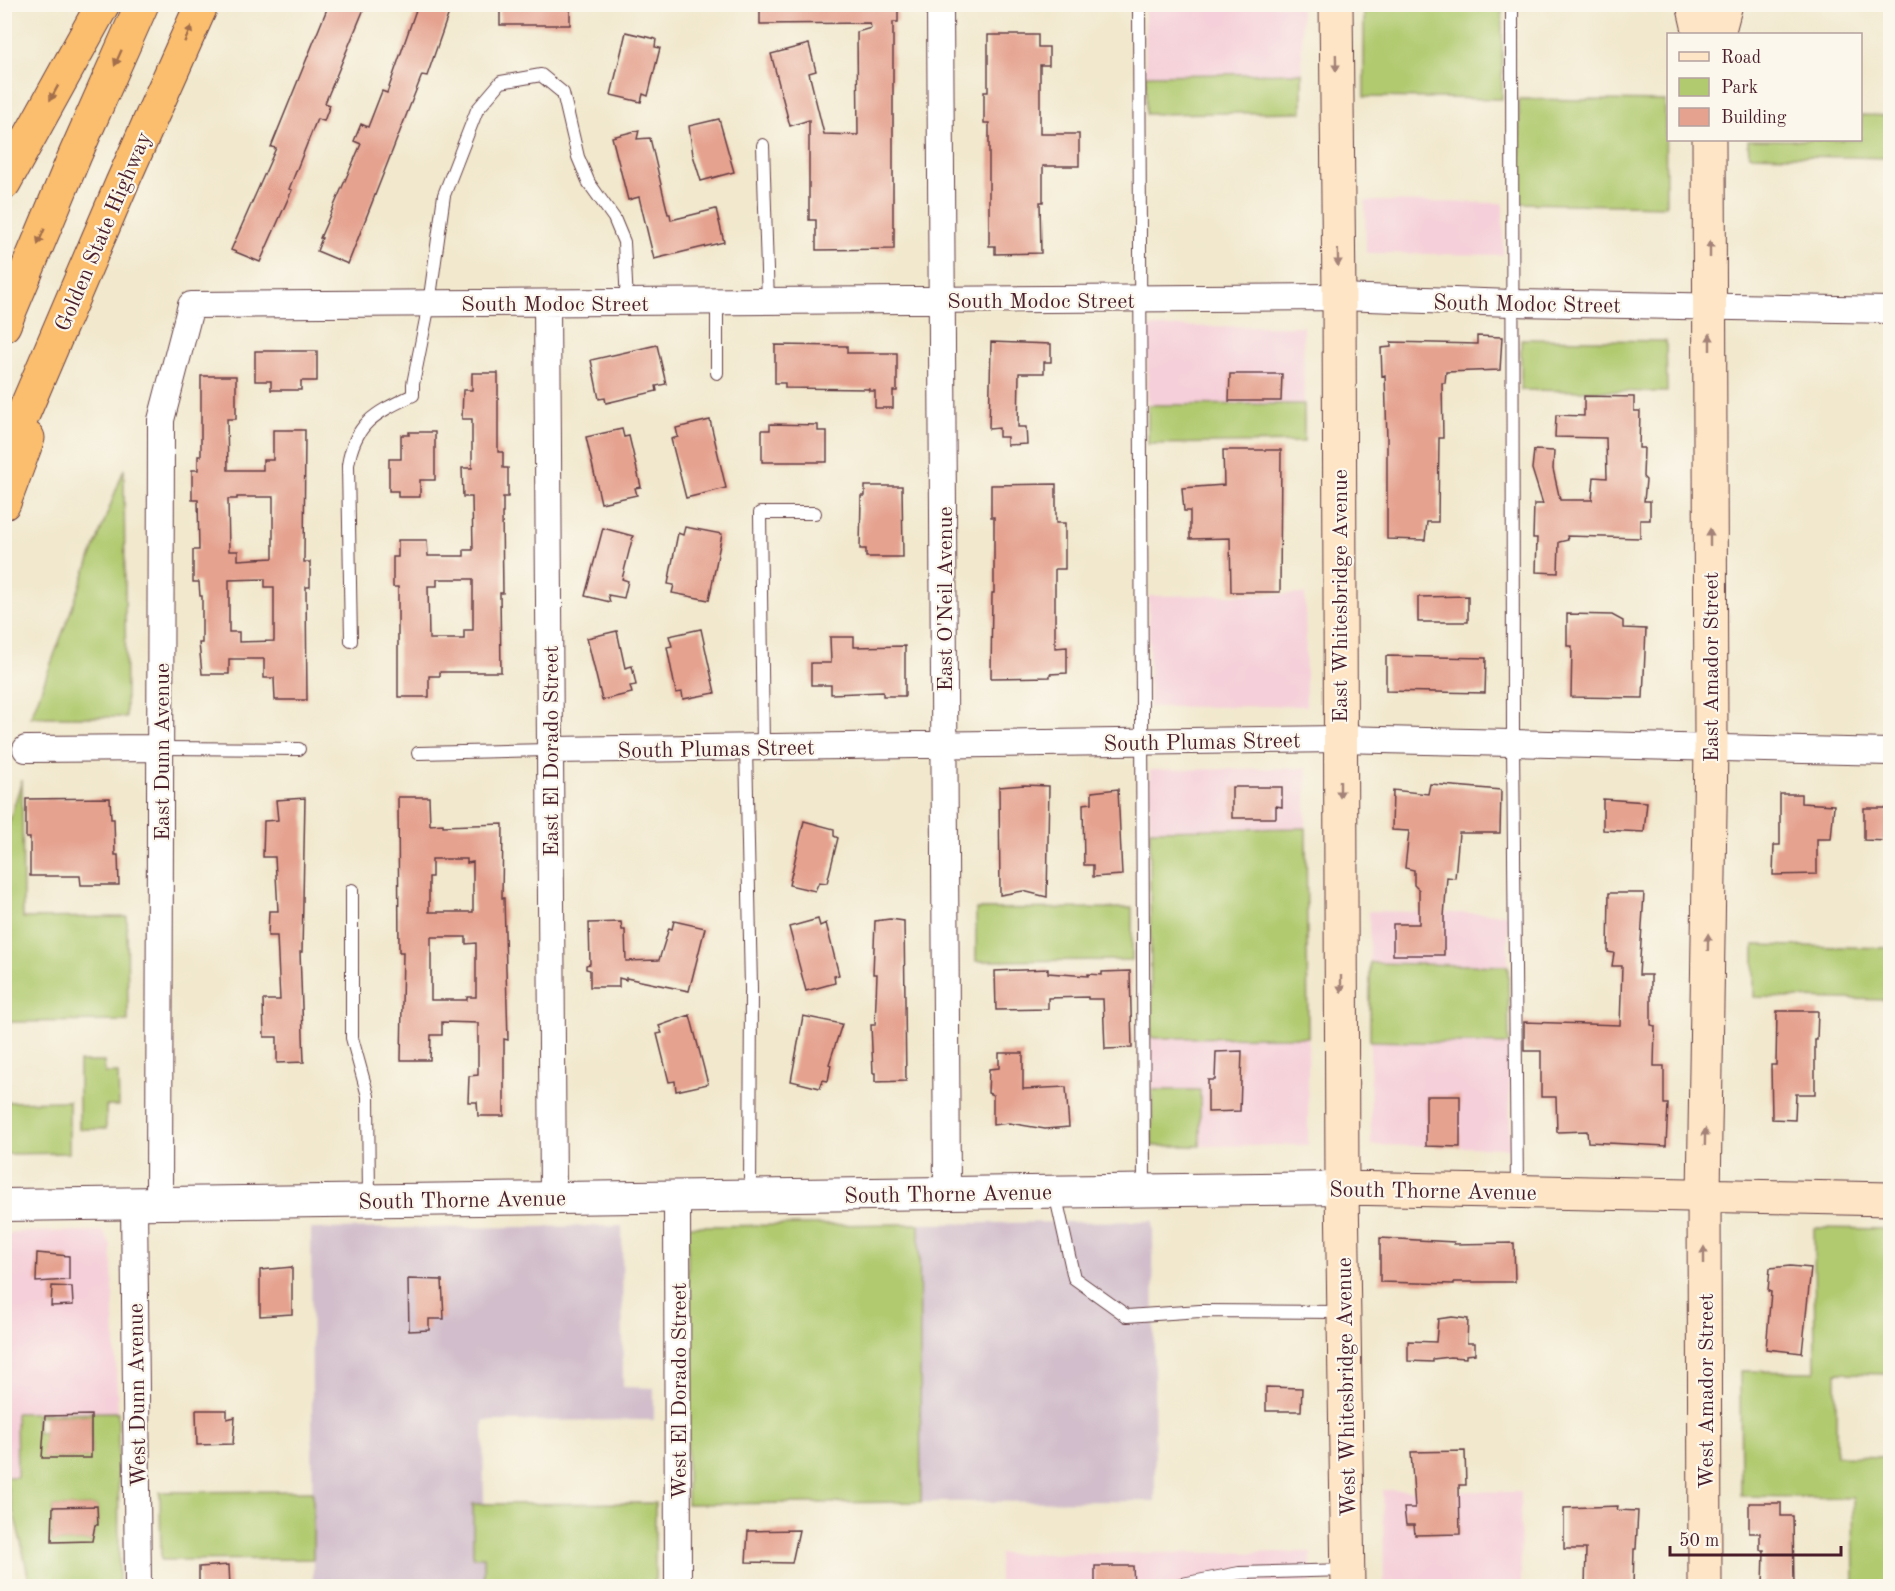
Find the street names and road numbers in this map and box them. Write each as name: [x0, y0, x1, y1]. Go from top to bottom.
street label: Golden State Highway: [52, 129, 156, 335]
street label: South Modoc Street: [947, 291, 1135, 313]
street label: South Modoc Street: [1433, 292, 1621, 318]
street label: South Modoc Street: [461, 294, 649, 316]
street label: East Whitesbridge Avenue: [1330, 469, 1352, 723]
street label: East O'Neil Avenue: [935, 506, 957, 692]
street label: East Amador Street: [1701, 572, 1723, 762]
street label: East El Dorado Street: [541, 645, 563, 857]
street label: East Dunn Avenue: [152, 663, 174, 841]
street label: South Plumas Street: [1103, 730, 1301, 756]
street label: South Plumas Street: [617, 737, 815, 763]
street label: South Thorne Avenue: [1329, 1179, 1537, 1205]
street label: South Thorne Avenue: [844, 1182, 1052, 1208]
street label: South Thorne Avenue: [358, 1188, 566, 1214]
street label: West Whitesbridge Avenue: [1334, 1257, 1360, 1517]
street label: West El Dorado Street: [669, 1282, 691, 1500]
street label: West Amador Street: [1696, 1293, 1718, 1489]
street label: West Dunn Avenue: [125, 1303, 151, 1487]

